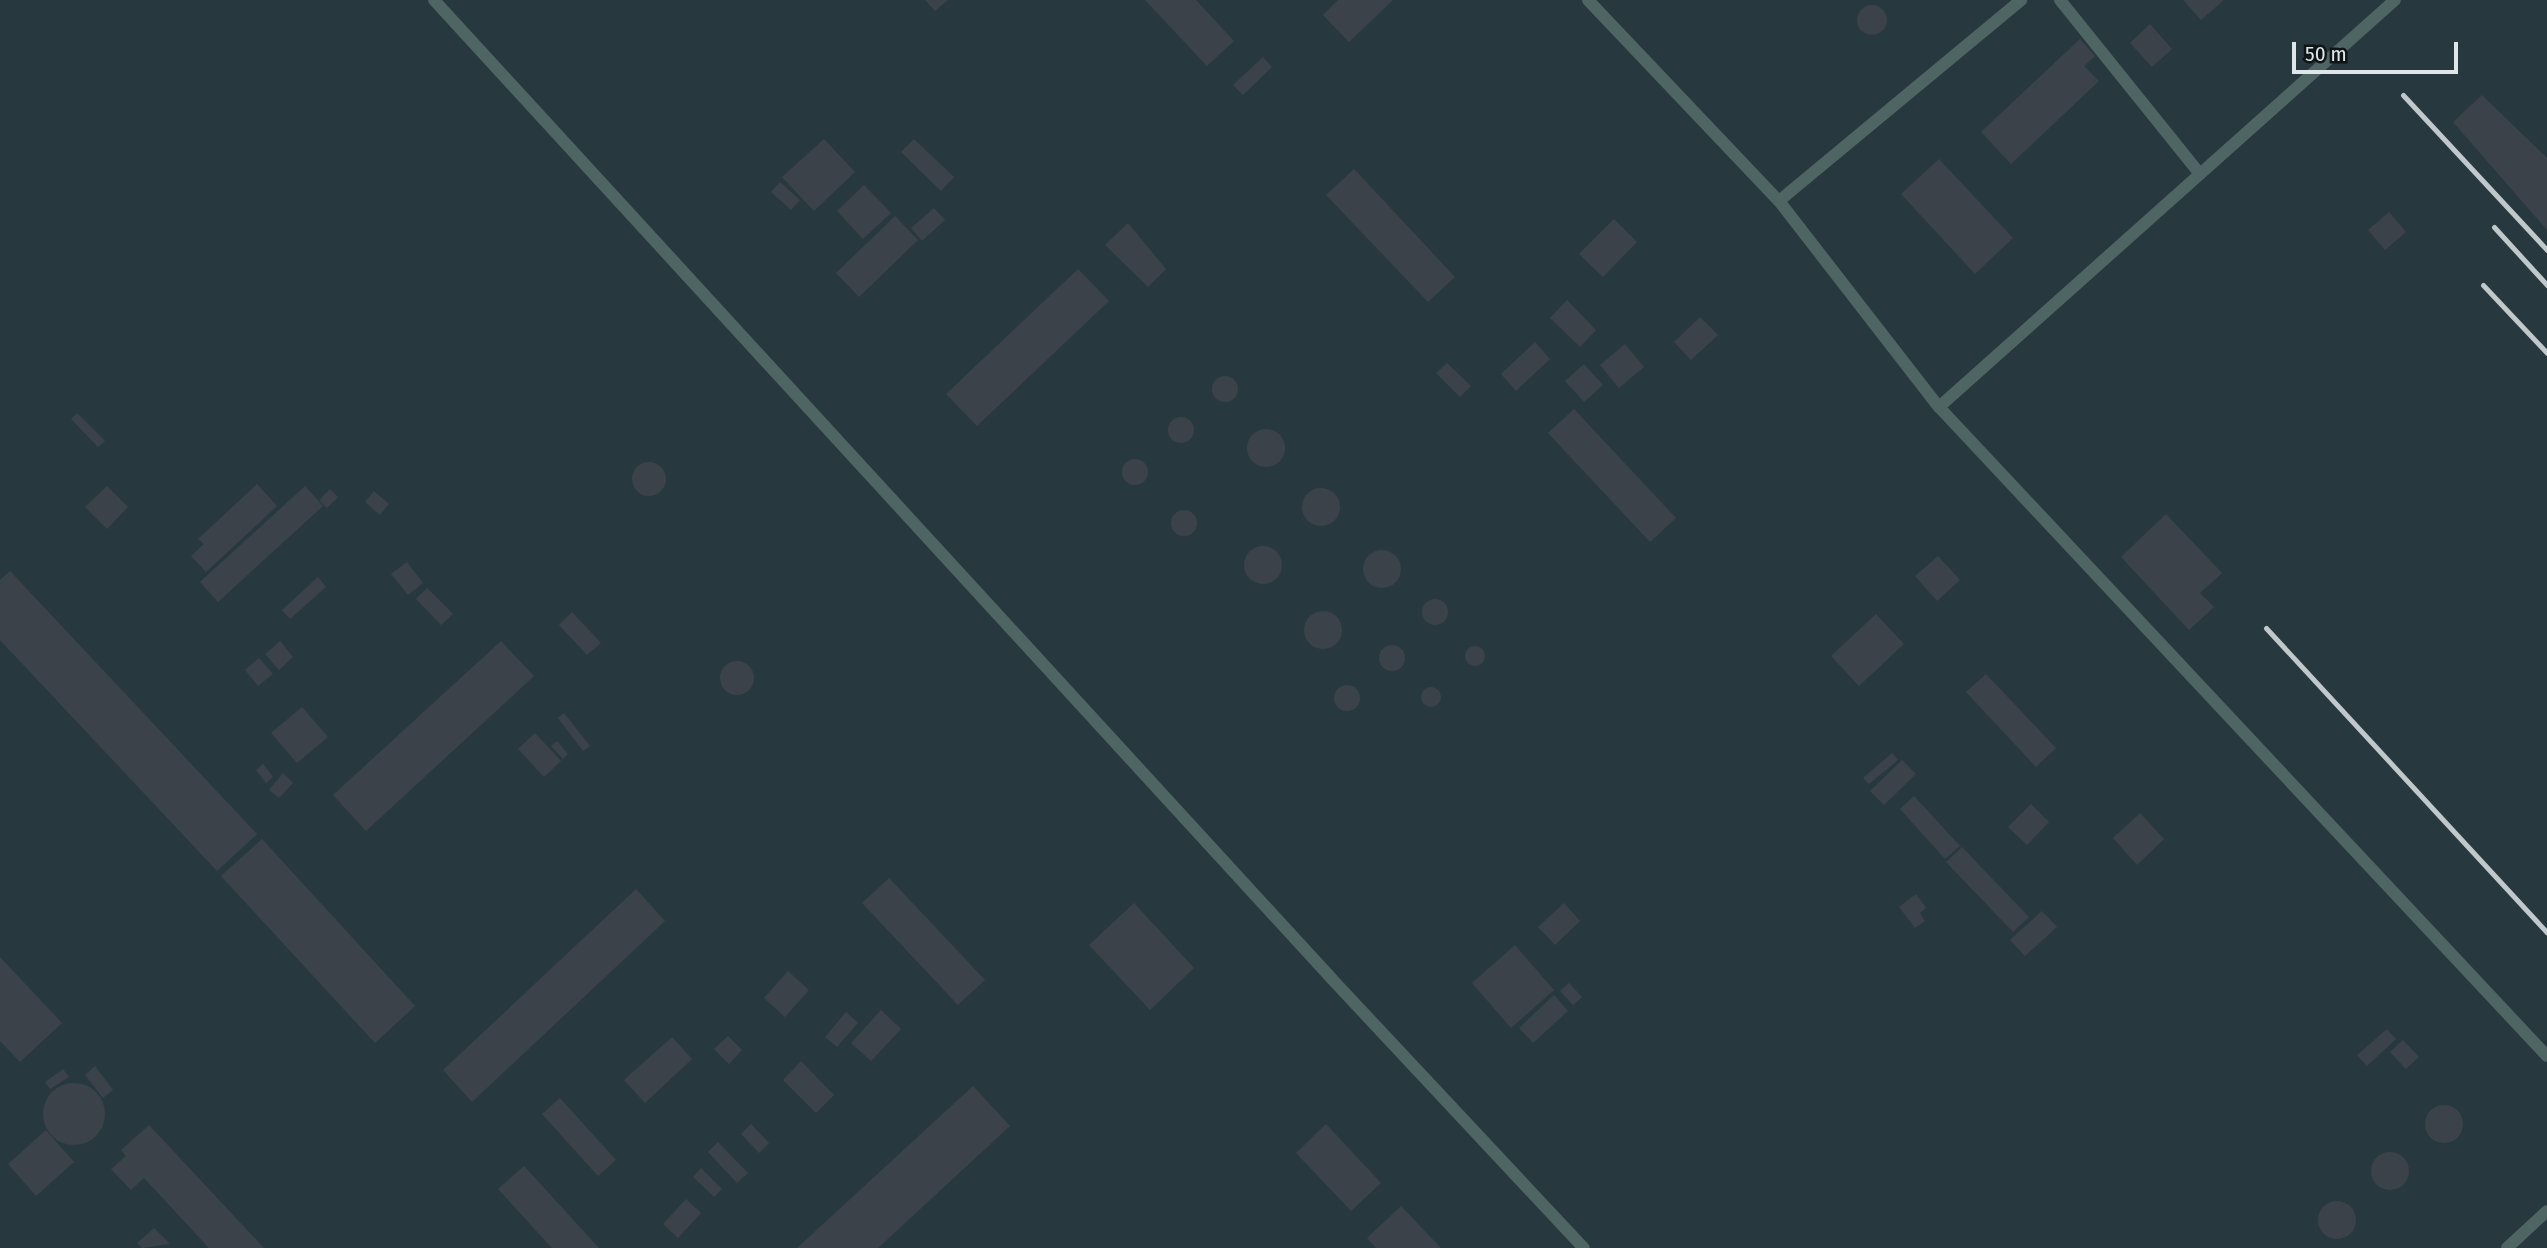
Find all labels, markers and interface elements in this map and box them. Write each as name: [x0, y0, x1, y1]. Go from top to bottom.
scale bar: [2295, 28, 2461, 72]
text: 50 m: [2305, 41, 2347, 67]

